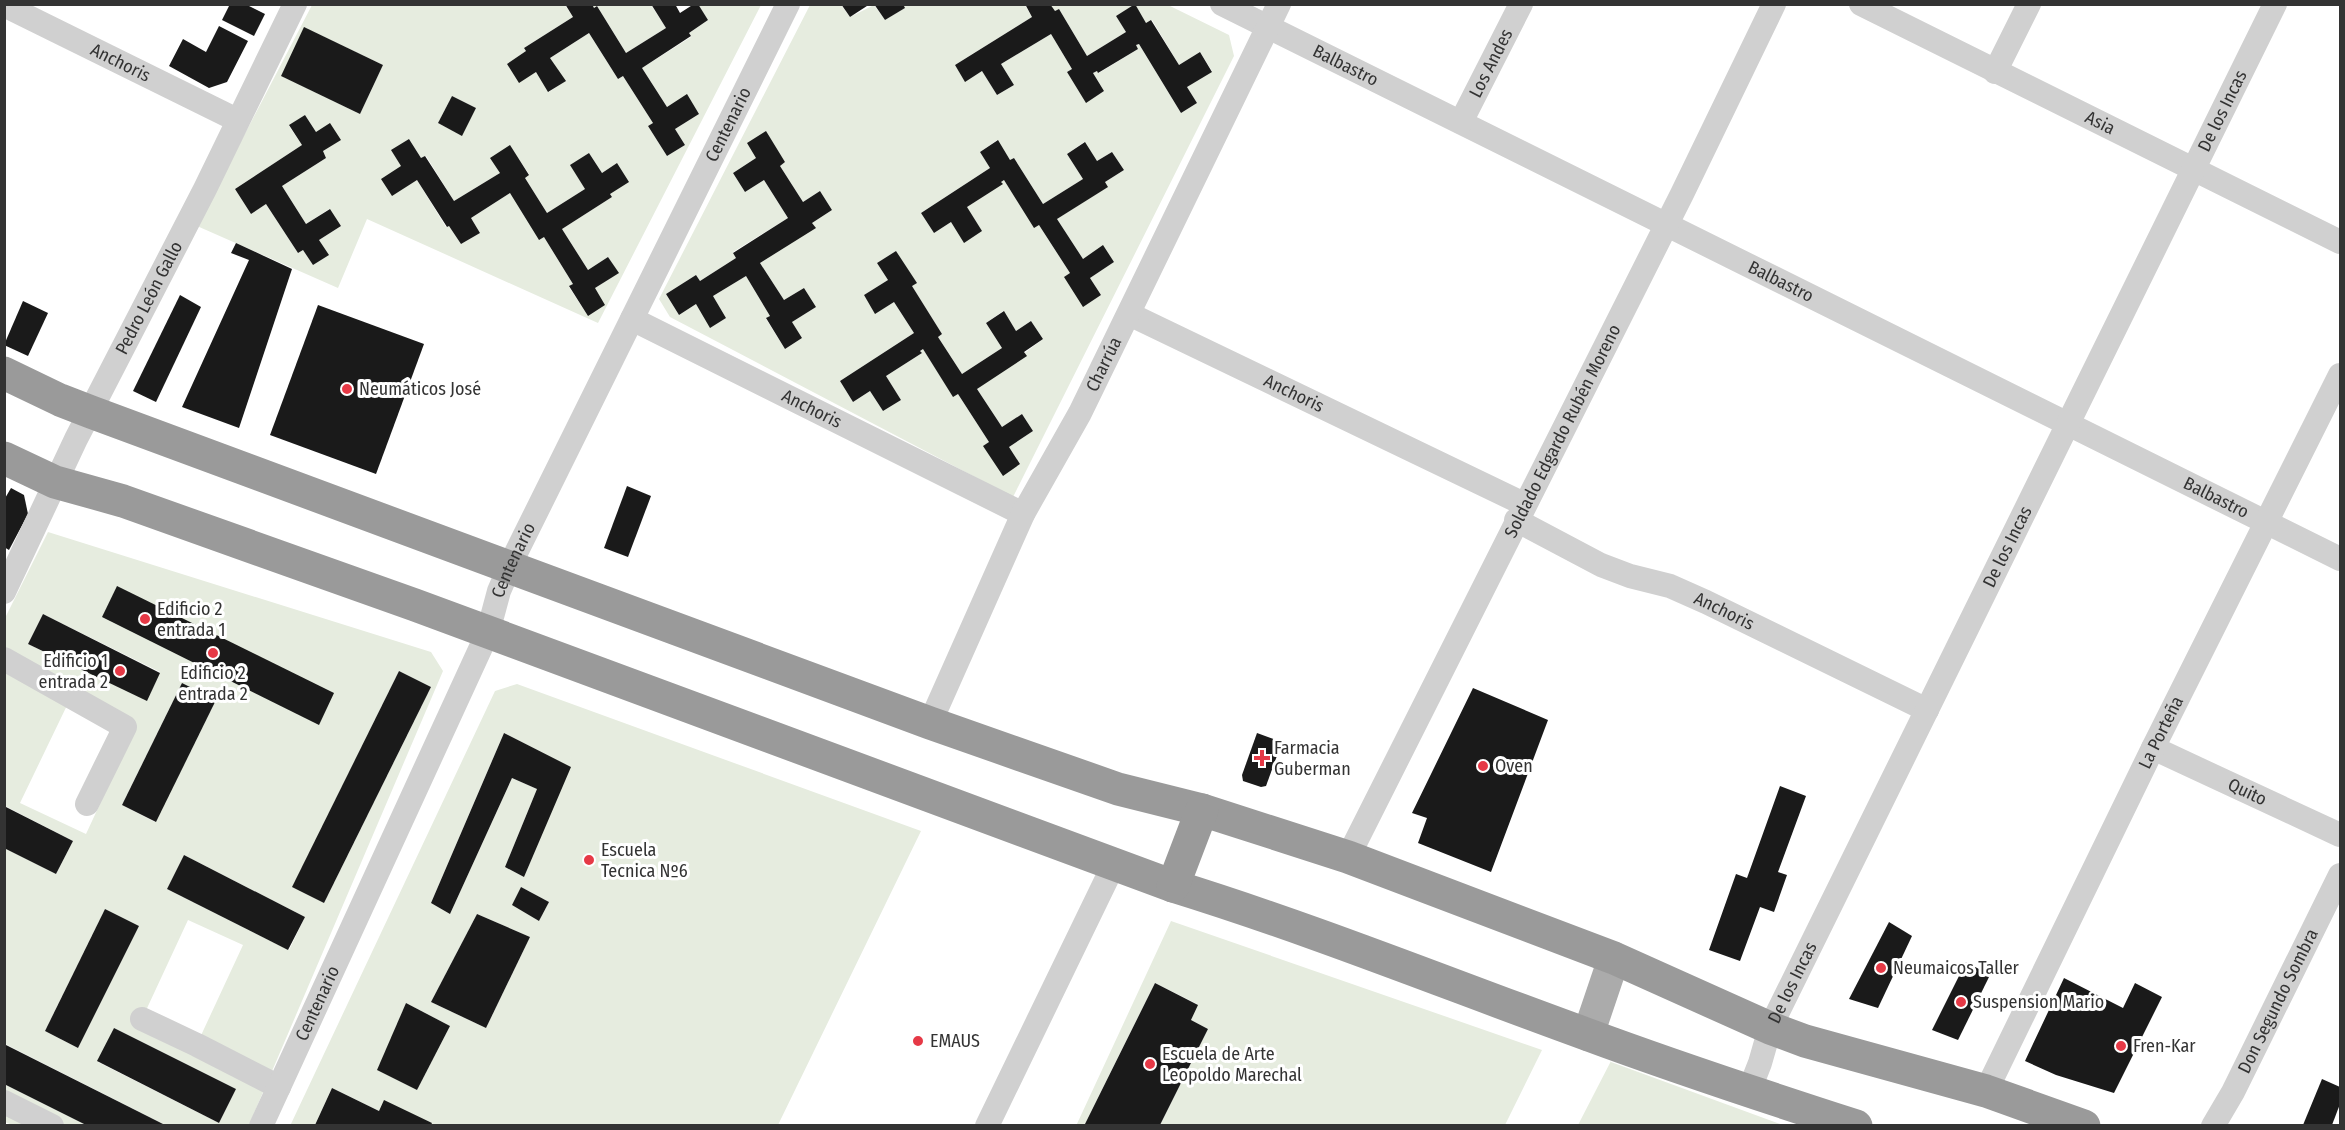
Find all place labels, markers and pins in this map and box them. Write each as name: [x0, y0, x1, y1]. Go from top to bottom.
place label: Neumáticos José: [359, 378, 481, 400]
marker: Neumáticos José: [340, 382, 354, 396]
place label: Edificio 2 entrada 1: [157, 598, 226, 641]
marker: Edificio 2 entrada 1: [138, 612, 152, 626]
marker: Edificio 2 entrada 2: [206, 646, 220, 660]
place label: Edificio 1 entrada 2: [39, 650, 108, 693]
place label: Edificio 2 entrada 2: [178, 662, 248, 705]
marker: Edificio 1 entrada 2: [113, 664, 127, 678]
place label: Farmacia Guberman: [1274, 737, 1351, 780]
marker: Farmacia Guberman: [1255, 751, 1269, 765]
place label: Oven: [1495, 755, 1533, 777]
marker: Oven: [1476, 759, 1490, 773]
place label: Escuela Tecnica Nº6: [601, 839, 688, 882]
marker: Escuela Tecnica Nº6: [582, 853, 596, 867]
place label: Neumaicos Taller: [1893, 957, 2020, 979]
marker: Neumaicos Taller: [1874, 961, 1888, 975]
place label: Suspension Mario: [1973, 991, 2104, 1013]
marker: Suspension Mario: [1954, 995, 1968, 1009]
place label: EMAUS: [930, 1030, 980, 1052]
marker: EMAUS: [911, 1034, 925, 1048]
place label: Fren-Kar: [2133, 1035, 2196, 1057]
marker: Fren-Kar: [2114, 1039, 2128, 1053]
place label: Escuela de Arte Leopoldo Marechal: [1162, 1043, 1302, 1086]
marker: Escuela de Arte Leopoldo Marechal: [1143, 1057, 1157, 1071]

